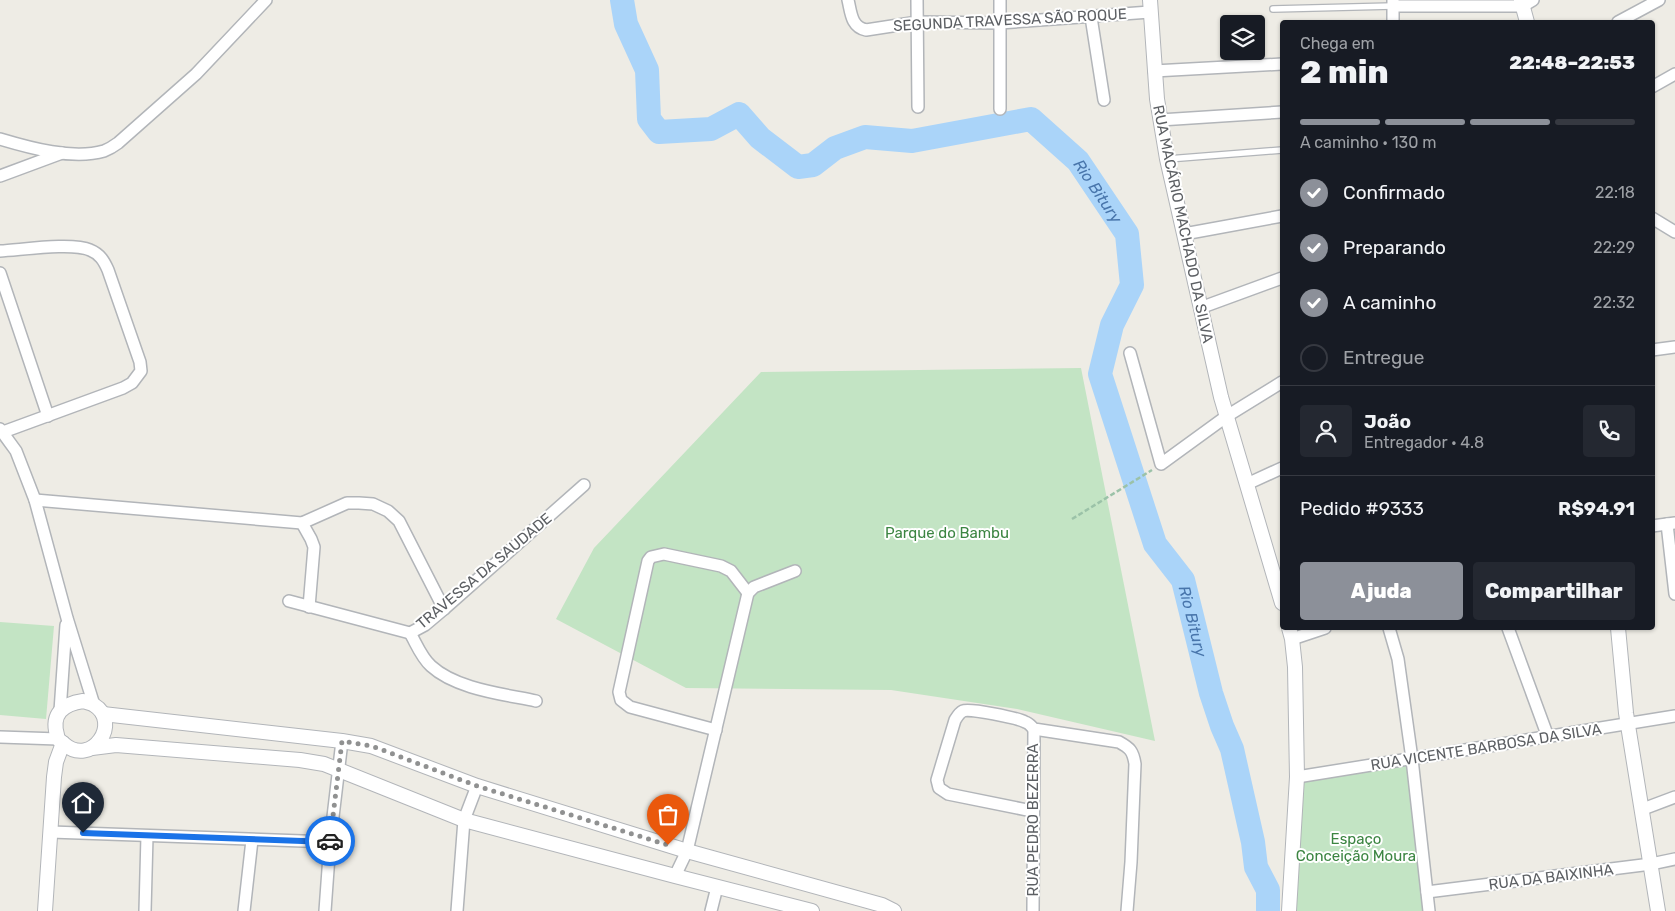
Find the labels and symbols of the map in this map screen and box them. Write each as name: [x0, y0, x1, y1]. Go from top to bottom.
street label: SEGUNDA TRAVESSA SÃO ROQUE: [893, 5, 1127, 35]
street label: RUA MACÁRIO MACHADO DA SILVA: [1149, 103, 1217, 345]
water label: Rio Bitury: [1070, 155, 1127, 227]
street label: TRAVESSA DA SAUDADE: [413, 509, 555, 633]
park label: Parque do Bambu: [885, 524, 1009, 542]
water label: Rio Bitury: [1175, 583, 1211, 660]
street label: RUA VICENTE BARBOSA DA SILVA: [1369, 720, 1603, 774]
street label: RUA PEDRO BEZERRA: [1024, 743, 1042, 897]
pin: [62, 782, 104, 833]
pin: [647, 794, 689, 845]
courier: [305, 816, 355, 866]
park label: Espaço Conceição Moura: [1296, 830, 1416, 865]
street label: RUA DA BAIXINHA: [1487, 860, 1615, 894]

